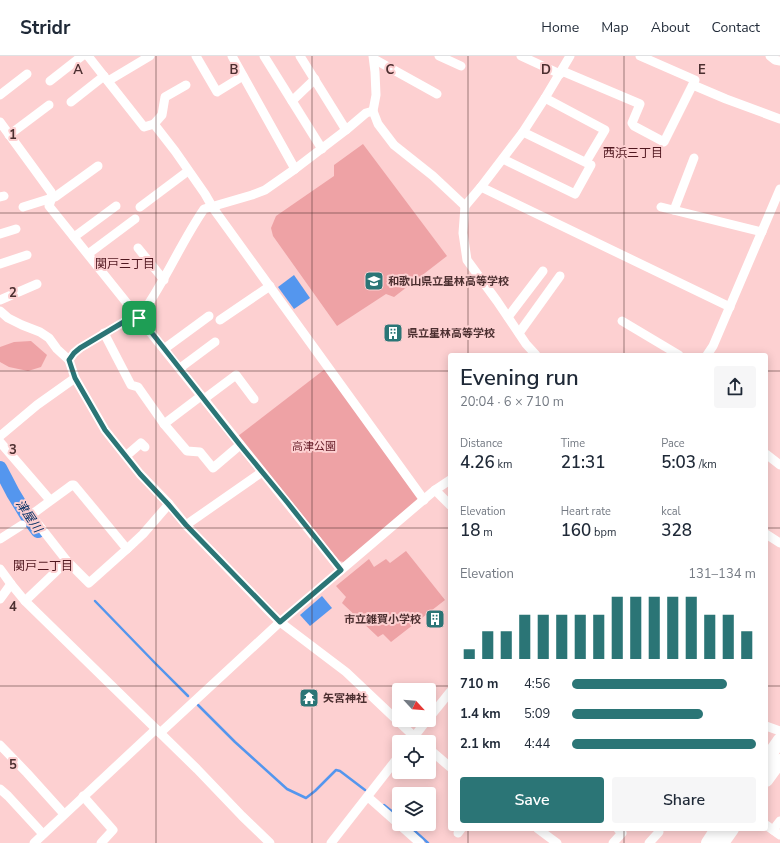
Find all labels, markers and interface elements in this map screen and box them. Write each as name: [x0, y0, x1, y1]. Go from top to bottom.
text: Stridr: [20, 15, 70, 41]
text: Home: [541, 18, 579, 37]
text: Map: [601, 18, 629, 37]
text: About: [651, 18, 690, 37]
text: Contact: [712, 18, 760, 37]
text: A: [73, 61, 83, 79]
text: B: [230, 61, 239, 79]
text: C: [386, 61, 395, 79]
text: D: [541, 61, 551, 79]
text: E: [698, 61, 706, 79]
text: 1: [9, 126, 17, 144]
district label: 西浜三丁目: [603, 145, 663, 161]
district label: 関戸三丁目: [95, 256, 155, 272]
school or university icon: 和歌山県立星林高等学校: [363, 270, 385, 292]
place label: 和歌山県立星林高等学校: [388, 274, 509, 289]
text: 2: [9, 284, 17, 302]
pin: [122, 301, 156, 335]
icon: arrive: [128, 307, 150, 329]
building icon: 県立星林高等学校: [382, 322, 404, 344]
place label: 県立星林高等学校: [407, 326, 495, 341]
text: Evening run: [460, 363, 579, 393]
button: share: [714, 366, 756, 408]
text: 20:04 · 6 × 710 m: [460, 393, 564, 411]
text: Distance: [460, 436, 503, 451]
text: Time: [561, 436, 585, 451]
text: Pace: [661, 436, 685, 451]
park label: 高津公園: [292, 439, 336, 454]
text: 3: [9, 441, 17, 459]
text: 4.26: [460, 451, 495, 474]
text: 21:31: [561, 451, 606, 474]
text: 5:03: [661, 451, 696, 474]
text: km: [495, 457, 512, 472]
text: /km: [696, 457, 717, 472]
water label: 津屋川: [12, 497, 47, 537]
text: Elevation: [460, 504, 506, 519]
text: Heart rate: [561, 504, 611, 519]
text: kcal: [661, 504, 681, 519]
text: 18: [460, 519, 480, 542]
text: 160: [561, 519, 591, 542]
text: 328: [661, 519, 692, 542]
text: m: [480, 525, 493, 540]
text: bpm: [591, 525, 616, 540]
district label: 関戸二丁目: [13, 558, 73, 574]
text: Elevation: [460, 565, 514, 583]
text: 131–134 m: [688, 565, 756, 583]
text: 4: [9, 598, 17, 616]
building icon: 市立雑賀小学校: [424, 608, 446, 630]
place label: 市立雑賀小学校: [344, 612, 421, 627]
text: 710 m: [460, 675, 498, 693]
text: 4:56: [524, 675, 550, 693]
north arrow: [392, 683, 436, 727]
map controls: [392, 683, 436, 831]
temple icon: 矢宮神社: [298, 687, 320, 709]
place label: 矢宮神社: [323, 691, 367, 706]
text: 1.4 km: [460, 705, 501, 723]
text: 5:09: [524, 705, 550, 723]
button: locate: [392, 735, 436, 779]
text: 2.1 km: [460, 735, 501, 753]
text: 4:44: [524, 735, 550, 753]
text: 5: [9, 756, 17, 774]
button: Save: [460, 777, 604, 823]
button: Share: [612, 777, 756, 823]
button: layers: [392, 787, 436, 831]

